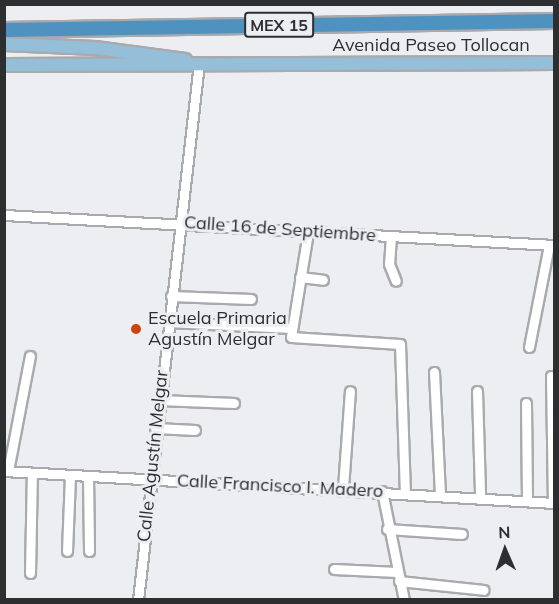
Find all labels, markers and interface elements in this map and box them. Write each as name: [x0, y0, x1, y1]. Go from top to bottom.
road number: MEX 15: [243, 12, 315, 38]
street label: Avenida Paseo Tollocan: [332, 34, 530, 56]
street label: Calle 16 de Septiembre: [183, 212, 377, 246]
place label: Escuela Primaria Agustín Melgar: [148, 308, 287, 350]
marker: Escuela Primaria Agustín Melgar: [129, 322, 143, 336]
street label: Calle Agustín Melgar: [133, 369, 173, 543]
street label: Calle Francisco I. Madero: [176, 470, 384, 502]
north arrow: [475, 520, 535, 580]
text: N: [498, 522, 511, 542]

